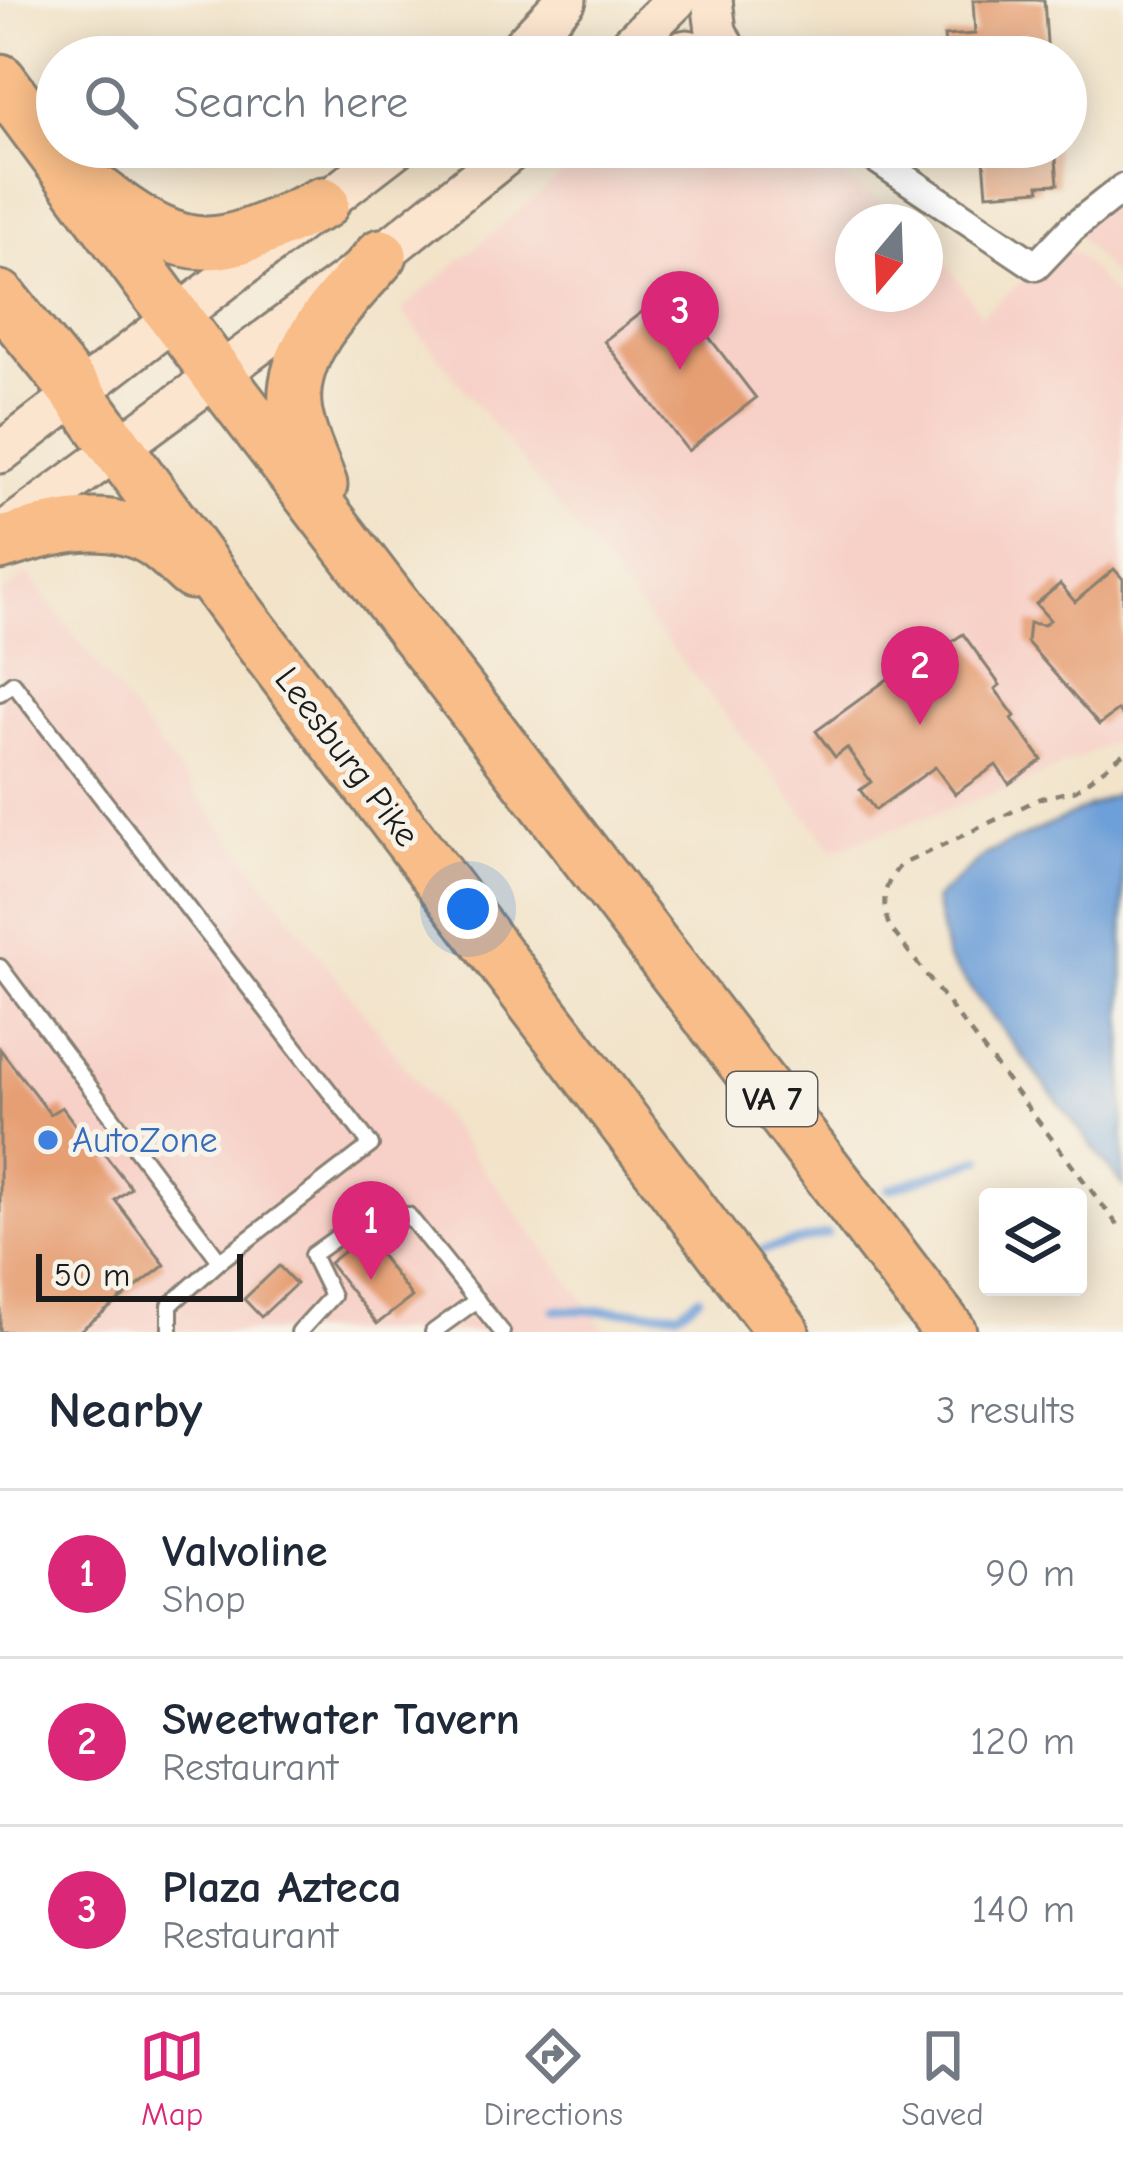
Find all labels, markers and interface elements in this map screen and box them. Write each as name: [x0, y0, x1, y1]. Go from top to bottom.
search box: [36, 36, 1087, 168]
icon: search: [78, 69, 144, 135]
text: Search here: [174, 76, 408, 128]
north arrow: [835, 204, 943, 312]
pin: 3: [641, 271, 719, 370]
pin: 2: [881, 626, 959, 725]
street label: Leesburg Pike: [266, 659, 428, 855]
your location: [438, 879, 498, 939]
road number: VA 7: [727, 1072, 817, 1126]
place label: AutoZone: [72, 1120, 218, 1161]
marker: AutoZone: [35, 1127, 61, 1153]
pin: 1: [332, 1181, 410, 1280]
map controls: [979, 1188, 1087, 1296]
button: layers: [979, 1188, 1087, 1296]
scale bar: [36, 1248, 243, 1301]
text: 50 m: [54, 1256, 130, 1294]
text: Nearby: [48, 1381, 202, 1440]
text: 3 results: [936, 1388, 1075, 1433]
text: Valvoline: [162, 1525, 328, 1577]
text: 1: [79, 1551, 95, 1596]
text: 90 m: [985, 1551, 1075, 1596]
text: Shop: [162, 1577, 246, 1622]
text: Sweetwater Tavern: [162, 1693, 520, 1745]
text: 2: [77, 1719, 97, 1764]
text: 120 m: [970, 1719, 1075, 1764]
text: Restaurant: [162, 1745, 338, 1790]
text: Plaza Azteca: [162, 1861, 402, 1913]
text: 3: [77, 1887, 97, 1932]
text: 140 m: [972, 1887, 1075, 1932]
text: Restaurant: [162, 1913, 338, 1958]
tab: Map: [139, 2023, 205, 2133]
tab: Directions: [484, 2023, 623, 2133]
tab: Saved: [901, 2023, 984, 2133]

